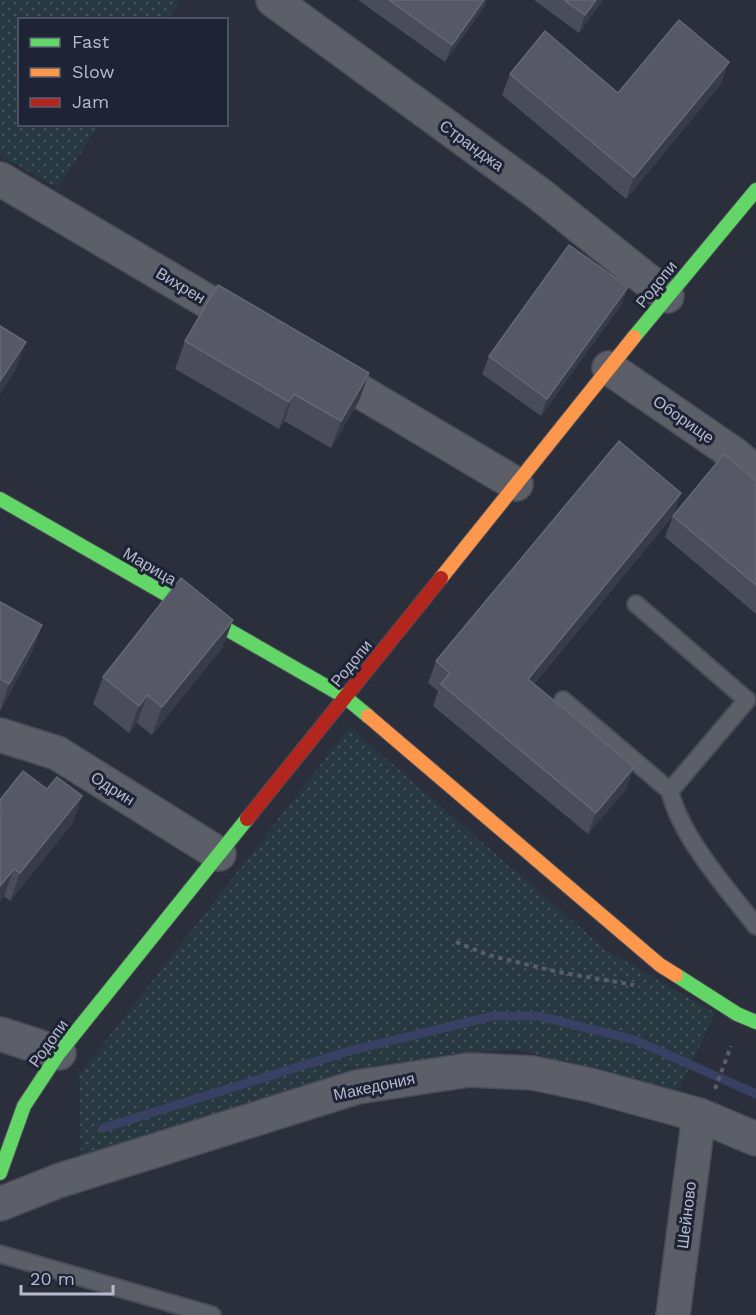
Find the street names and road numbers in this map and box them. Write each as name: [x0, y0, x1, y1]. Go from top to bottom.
street label: Странджа: [436, 116, 507, 175]
street label: Родопи: [632, 257, 681, 311]
street label: Вихрен: [153, 263, 209, 308]
street label: Оборище: [649, 391, 718, 447]
street label: Марица: [120, 544, 180, 589]
street label: Родопи: [327, 636, 376, 690]
street label: Одрин: [87, 768, 138, 809]
street label: Родопи: [25, 1016, 72, 1071]
street label: Македония: [332, 1069, 417, 1104]
street label: Шейново: [673, 1180, 700, 1250]

